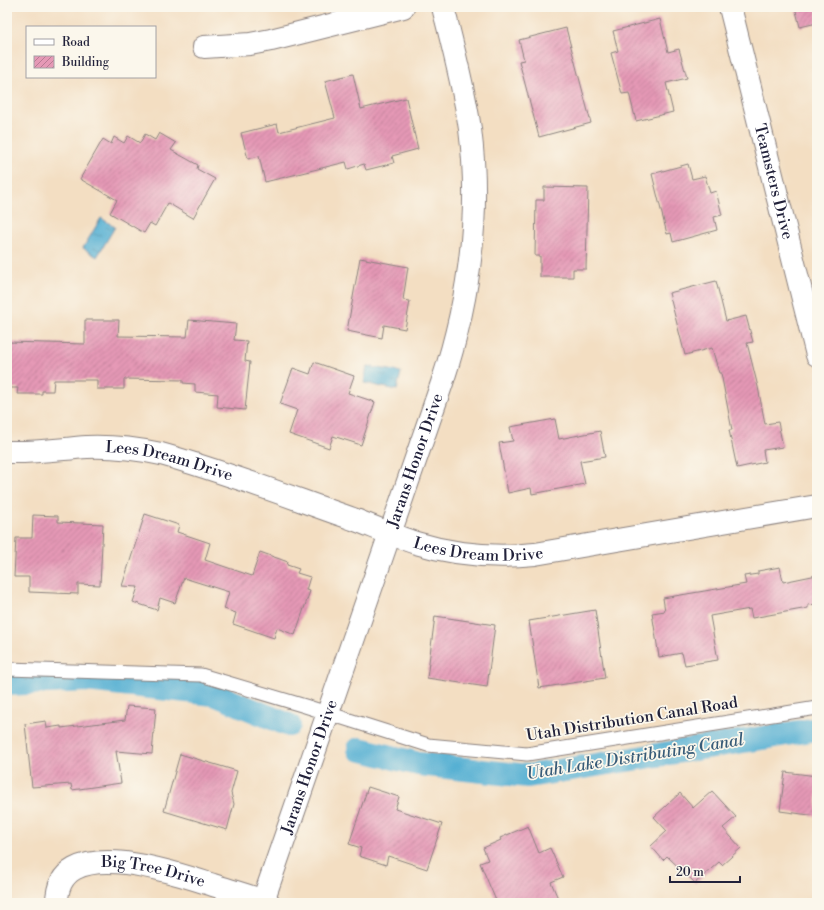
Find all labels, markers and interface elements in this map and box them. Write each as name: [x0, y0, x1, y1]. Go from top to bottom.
legend: [26, 26, 156, 78]
text: Road: [62, 35, 90, 50]
text: Building: [61, 55, 110, 70]
street label: Teamsters Drive: [750, 122, 798, 242]
street label: Jarans Honor Drive: [382, 391, 448, 531]
street label: Lees Dream Drive: [105, 437, 235, 486]
street label: Lees Dream Drive: [411, 533, 545, 566]
street label: Utah Distribution Canal Road: [525, 692, 739, 746]
street label: Jarans Honor Drive: [277, 697, 342, 838]
water label: Utah Lake Distributing Canal: [525, 729, 746, 785]
street label: Big Tree Drive: [100, 852, 208, 892]
scale bar: [670, 858, 740, 884]
text: 20 m: [676, 865, 704, 880]

